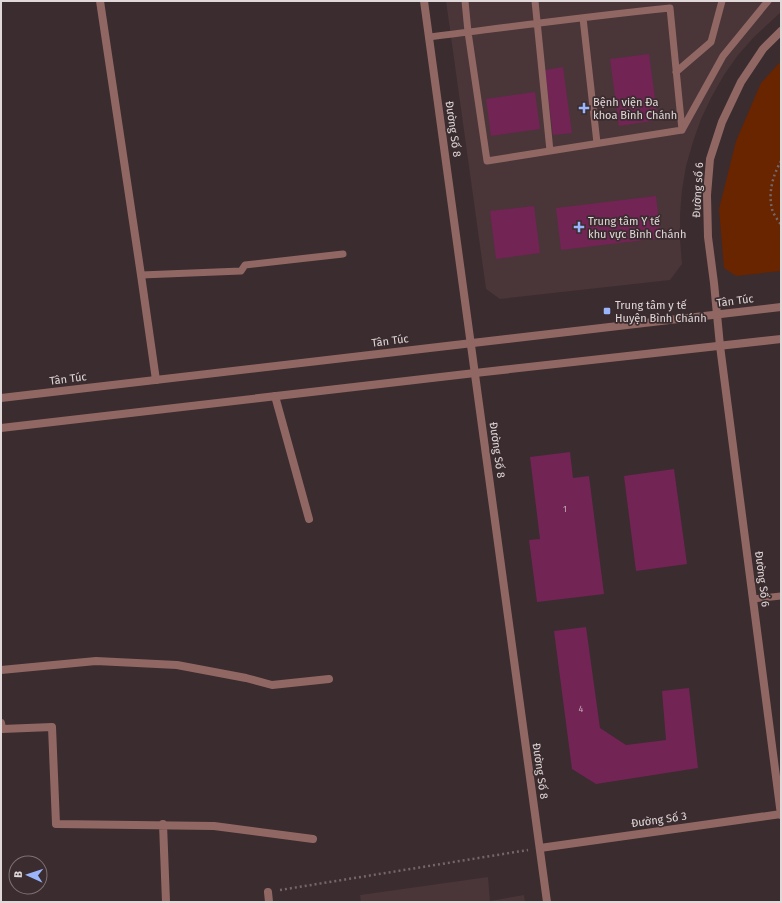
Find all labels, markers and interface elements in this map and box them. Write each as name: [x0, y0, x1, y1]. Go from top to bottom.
place label: Bệnh viện Đa khoa Bình Chánh: [593, 96, 677, 122]
street label: Đường Số 8: [443, 100, 463, 158]
marker: Bệnh viện Đa khoa Bình Chánh: [578, 102, 590, 114]
street label: Đường số 6: [690, 162, 706, 218]
place label: Trung tâm Y tế khu vực Bình Chánh: [588, 215, 686, 241]
marker: Trung tâm Y tế khu vực Bình Chánh: [573, 221, 585, 233]
street label: Tân Túc: [716, 292, 754, 310]
place label: Trung tâm y tế Huyện Bình Chánh: [615, 299, 707, 325]
marker: Trung tâm y tế Huyện Bình Chánh: [602, 306, 612, 316]
street label: Tân Túc: [371, 332, 409, 350]
street label: Tân Túc: [49, 370, 87, 388]
street label: Đường Số 8: [487, 421, 507, 479]
house number: 1: [563, 504, 567, 514]
street label: Đường Số 6: [752, 550, 772, 608]
house number: 4: [579, 704, 584, 714]
street label: Đường Số 8: [530, 742, 550, 800]
street label: Đường Số 3: [630, 810, 688, 830]
north arrow: [8, 855, 48, 895]
text: B: [12, 871, 25, 878]

